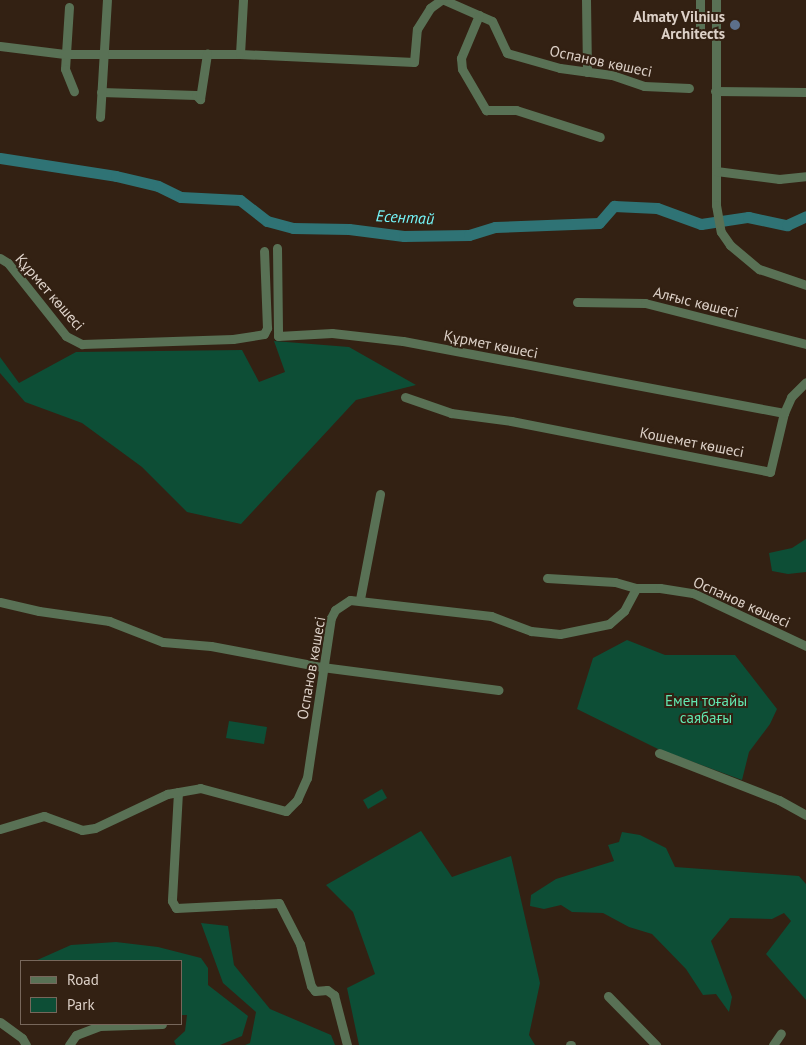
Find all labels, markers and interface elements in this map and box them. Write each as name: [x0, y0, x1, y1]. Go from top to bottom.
place label: Almaty Vilnius Architects: [632, 7, 725, 42]
marker: Almaty Vilnius Architects: [729, 19, 741, 31]
street label: Оспанов көшесі: [548, 41, 654, 81]
water label: Есентай: [375, 206, 435, 228]
street label: Құрмет көшесі: [12, 250, 88, 334]
street label: Алғыс көшесі: [652, 283, 740, 321]
street label: Құрмет көшесі: [442, 326, 540, 362]
street label: Кошемет көшесі: [638, 423, 746, 461]
street label: Оспанов көшесі: [691, 573, 793, 631]
street label: Оспанов көшесі: [293, 615, 329, 721]
park label: Емен тоғайы саябағы: [665, 691, 747, 726]
legend: [20, 960, 182, 1025]
text: Road: [67, 970, 99, 989]
text: Park: [67, 995, 95, 1014]

